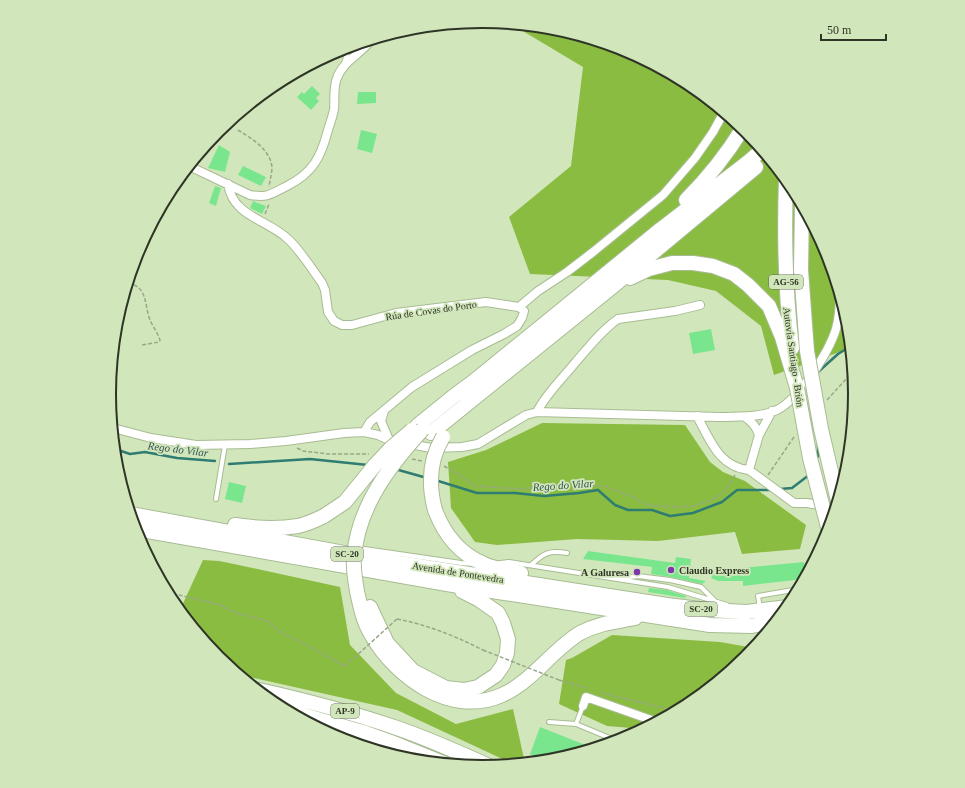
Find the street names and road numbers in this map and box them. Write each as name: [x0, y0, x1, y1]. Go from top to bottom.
road number: AG-56: [769, 275, 803, 289]
street label: Rúa de Covas do Porto: [385, 299, 477, 322]
street label: Autovía Santiago - Brión: [781, 306, 806, 408]
road number: SC-20: [331, 547, 363, 561]
street label: Avenida de Pontevedra: [411, 560, 505, 585]
road number: SC-20: [685, 602, 717, 616]
road number: AP-9: [331, 704, 359, 718]

